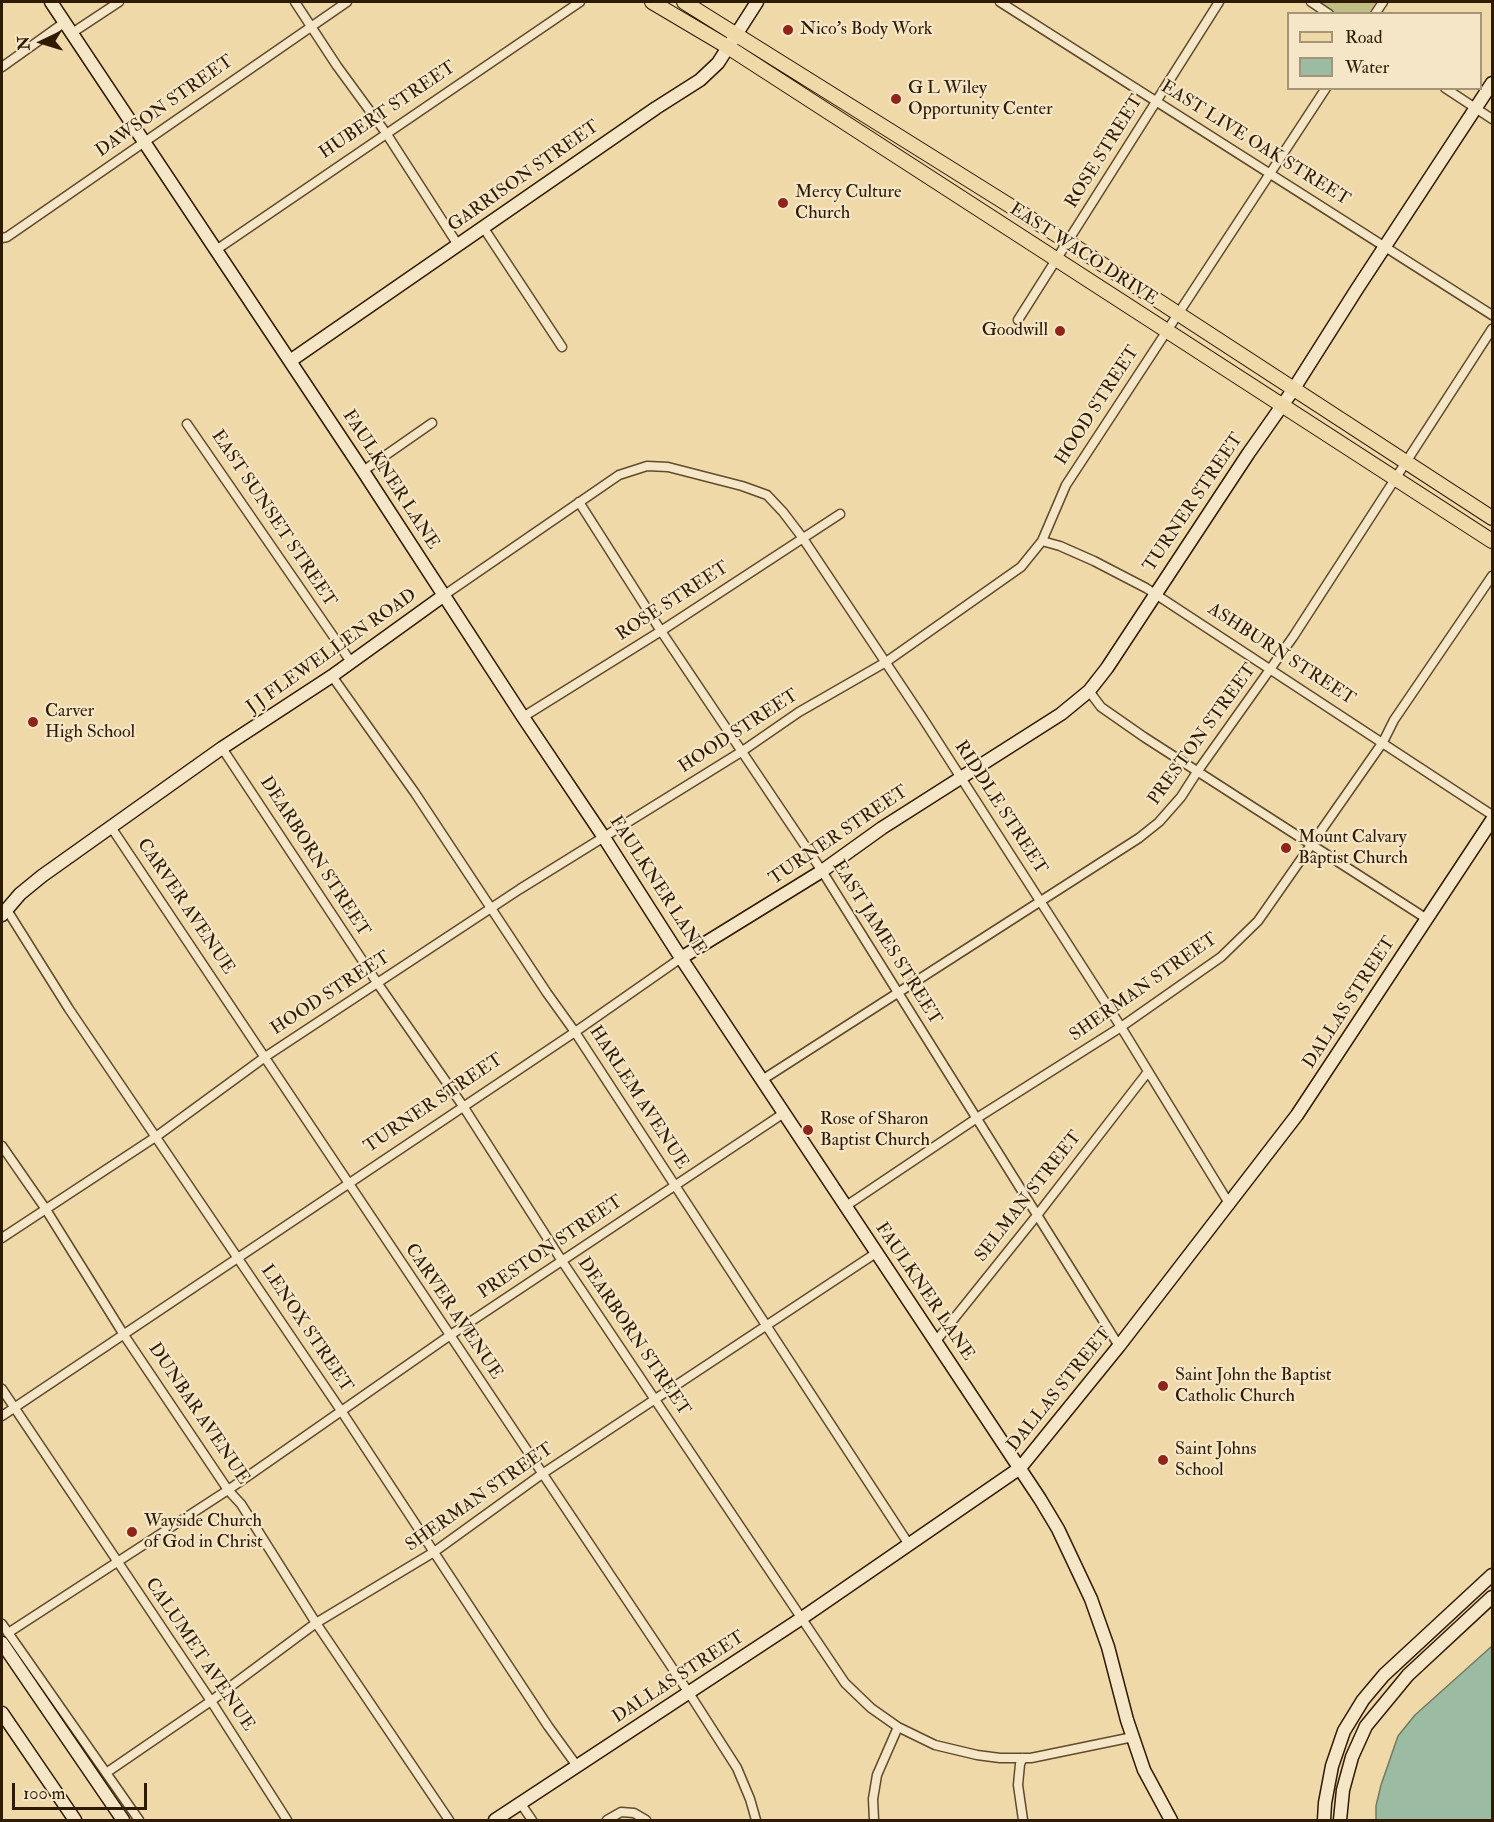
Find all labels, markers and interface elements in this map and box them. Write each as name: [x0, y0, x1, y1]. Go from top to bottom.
north arrow: [12, 12, 72, 72]
legend: [1287, 12, 1482, 90]
place label: Nico's Body Work: [800, 19, 932, 41]
marker: Nico's Body Work: [781, 23, 795, 37]
text: Road: [1345, 26, 1383, 49]
text: N: [14, 35, 35, 51]
street label: DAWSON STREET: [92, 51, 238, 163]
text: Water: [1345, 56, 1389, 79]
street label: HUBERT STREET: [316, 57, 460, 165]
street label: EAST LIVE OAK STREET: [1156, 77, 1354, 211]
place label: G L Wiley Opportunity Center: [908, 78, 1053, 121]
street label: ROSE STREET: [1062, 91, 1148, 213]
marker: G L Wiley Opportunity Center: [889, 92, 903, 106]
street label: GARRISON STREET: [444, 117, 604, 237]
place label: Mercy Culture Church: [795, 182, 901, 224]
marker: Mercy Culture Church: [776, 196, 790, 210]
street label: EAST WACO DRIVE: [1005, 199, 1161, 311]
place label: Goodwill: [982, 320, 1048, 342]
marker: Goodwill: [1053, 324, 1067, 338]
street label: HOOD STREET: [1051, 342, 1145, 470]
street label: FAULKNER LANE: [337, 406, 443, 554]
street label: EAST SUNSET STREET: [206, 427, 340, 611]
street label: TURNER STREET: [1140, 430, 1248, 576]
street label: ROSE STREET: [613, 558, 733, 646]
street label: J J FLEWELLEN ROAD: [243, 585, 421, 719]
street label: ASHBURN STREET: [1203, 599, 1359, 711]
street label: PRESTON STREET: [1144, 660, 1262, 810]
street label: HOOD STREET: [675, 685, 803, 779]
place label: Carver High School: [45, 701, 135, 744]
marker: Carver High School: [26, 715, 40, 729]
street label: RIDDLE STREET: [949, 737, 1051, 879]
street label: DEARBORN STREET: [254, 773, 374, 941]
street label: TURNER STREET: [766, 782, 912, 890]
street label: FAULKNER LANE: [604, 812, 710, 960]
place label: Mount Calvary Baptist Church: [1298, 827, 1408, 870]
street label: CARVER AVENUE: [132, 835, 238, 979]
marker: Mount Calvary Baptist Church: [1279, 841, 1293, 855]
street label: EAST JAMES STREET: [827, 857, 945, 1029]
street label: SHERMAN STREET: [1066, 929, 1222, 1047]
street label: DALLAS STREET: [1299, 933, 1401, 1073]
street label: HOOD STREET: [267, 947, 395, 1041]
street label: HARLEM AVENUE: [584, 1022, 692, 1174]
street label: TURNER STREET: [361, 1050, 507, 1158]
place label: Rose of Sharon Baptist Church: [820, 1109, 930, 1152]
marker: Rose of Sharon Baptist Church: [801, 1123, 815, 1137]
street label: SELMAN STREET: [971, 1127, 1087, 1267]
street label: PRESTON STREET: [475, 1192, 627, 1304]
street label: FAULKNER LANE: [870, 1219, 978, 1365]
street label: CARVER AVENUE: [400, 1240, 506, 1384]
street label: DEARBORN STREET: [572, 1254, 694, 1420]
street label: LENOX STREET: [255, 1261, 357, 1397]
street label: DALLAS STREET: [1003, 1324, 1117, 1456]
street label: DUNBAR AVENUE: [143, 1339, 253, 1489]
place label: Saint John the Baptist Catholic Church: [1175, 1365, 1332, 1408]
marker: Saint John the Baptist Catholic Church: [1156, 1379, 1170, 1393]
street label: SHERMAN STREET: [402, 1439, 558, 1557]
place label: Saint Johns School: [1175, 1439, 1256, 1482]
marker: Saint Johns School: [1156, 1453, 1170, 1467]
place label: Wayside Church of God in Christ: [144, 1511, 263, 1553]
marker: Wayside Church of God in Christ: [125, 1525, 139, 1539]
street label: CALUMET AVENUE: [140, 1574, 258, 1736]
street label: DALLAS STREET: [609, 1627, 749, 1729]
scale bar: [15, 1771, 150, 1809]
text: 100 m: [23, 1782, 66, 1805]

